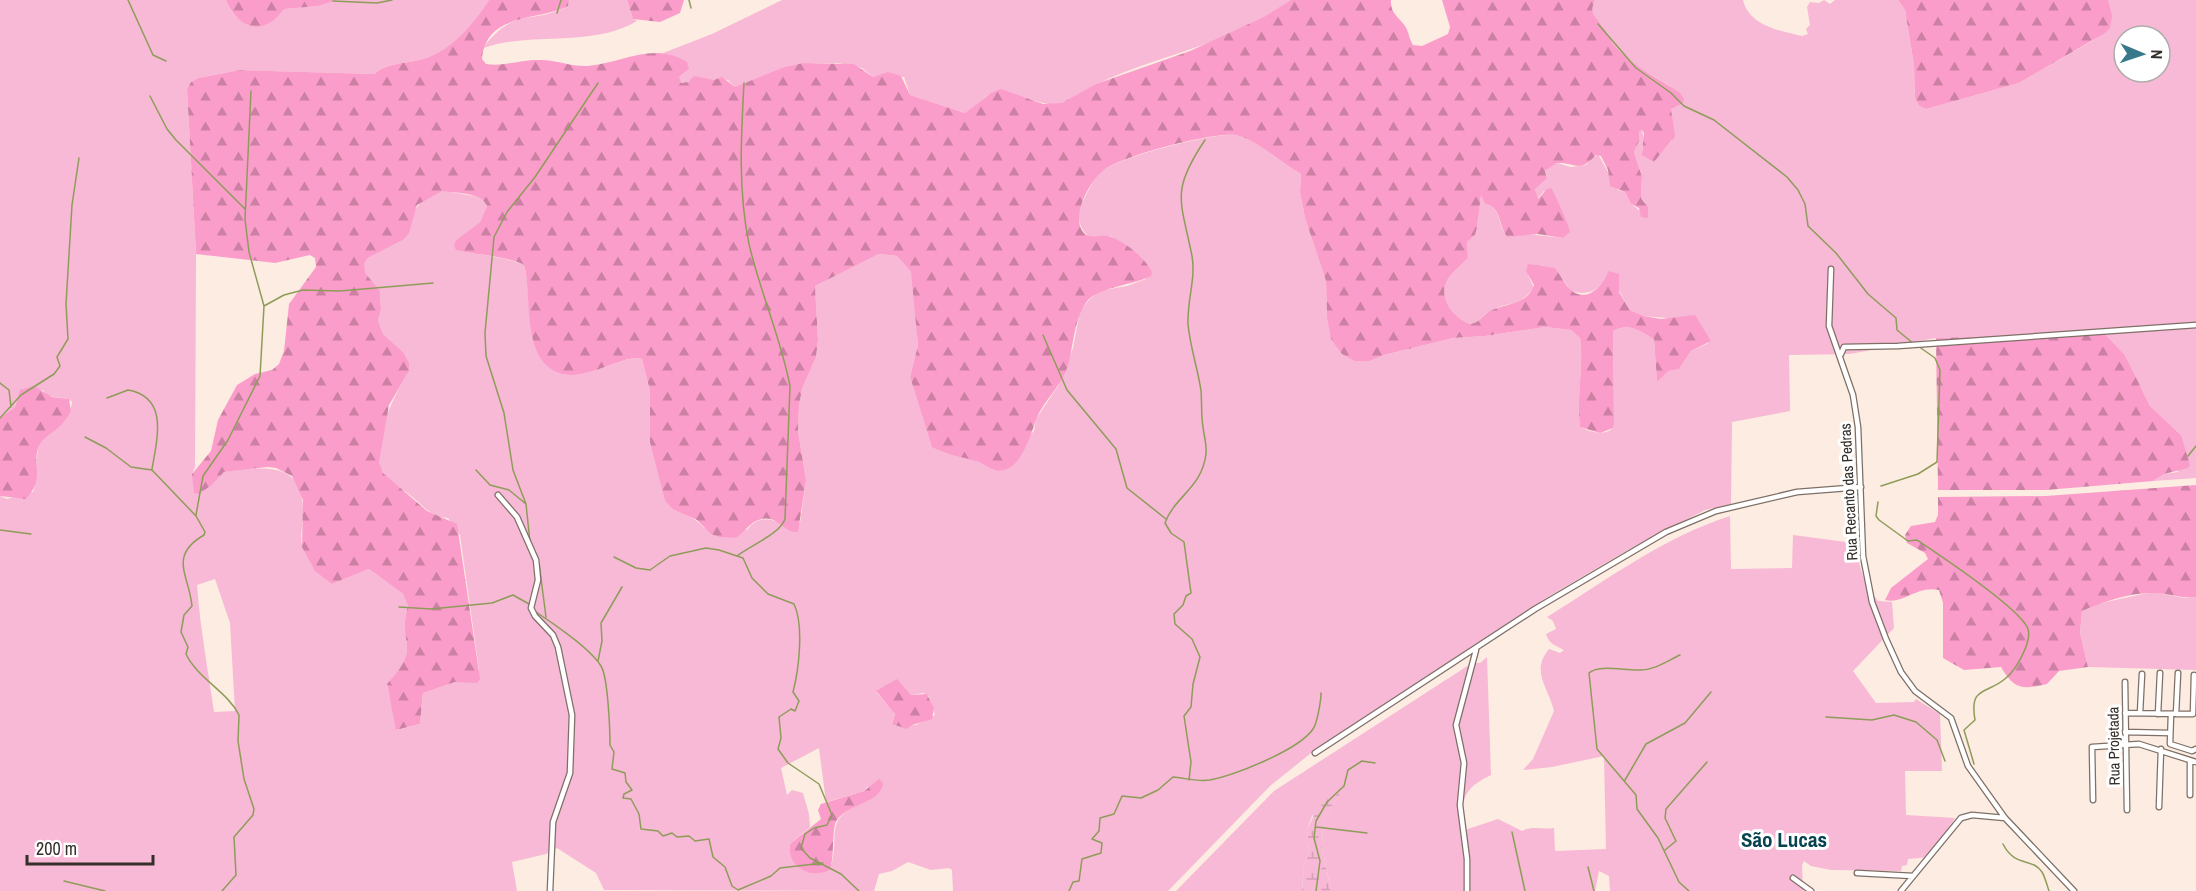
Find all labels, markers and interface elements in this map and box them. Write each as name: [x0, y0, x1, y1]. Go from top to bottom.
north arrow: [2112, 24, 2172, 84]
text: N: [2146, 49, 2168, 60]
street label: Rua Recanto das Pedras: [1834, 423, 1863, 561]
street label: Rua Projetada: [2102, 706, 2125, 786]
district label: São Lucas: [1741, 825, 1827, 854]
scale bar: [27, 828, 153, 866]
text: 200 m: [36, 836, 77, 861]

